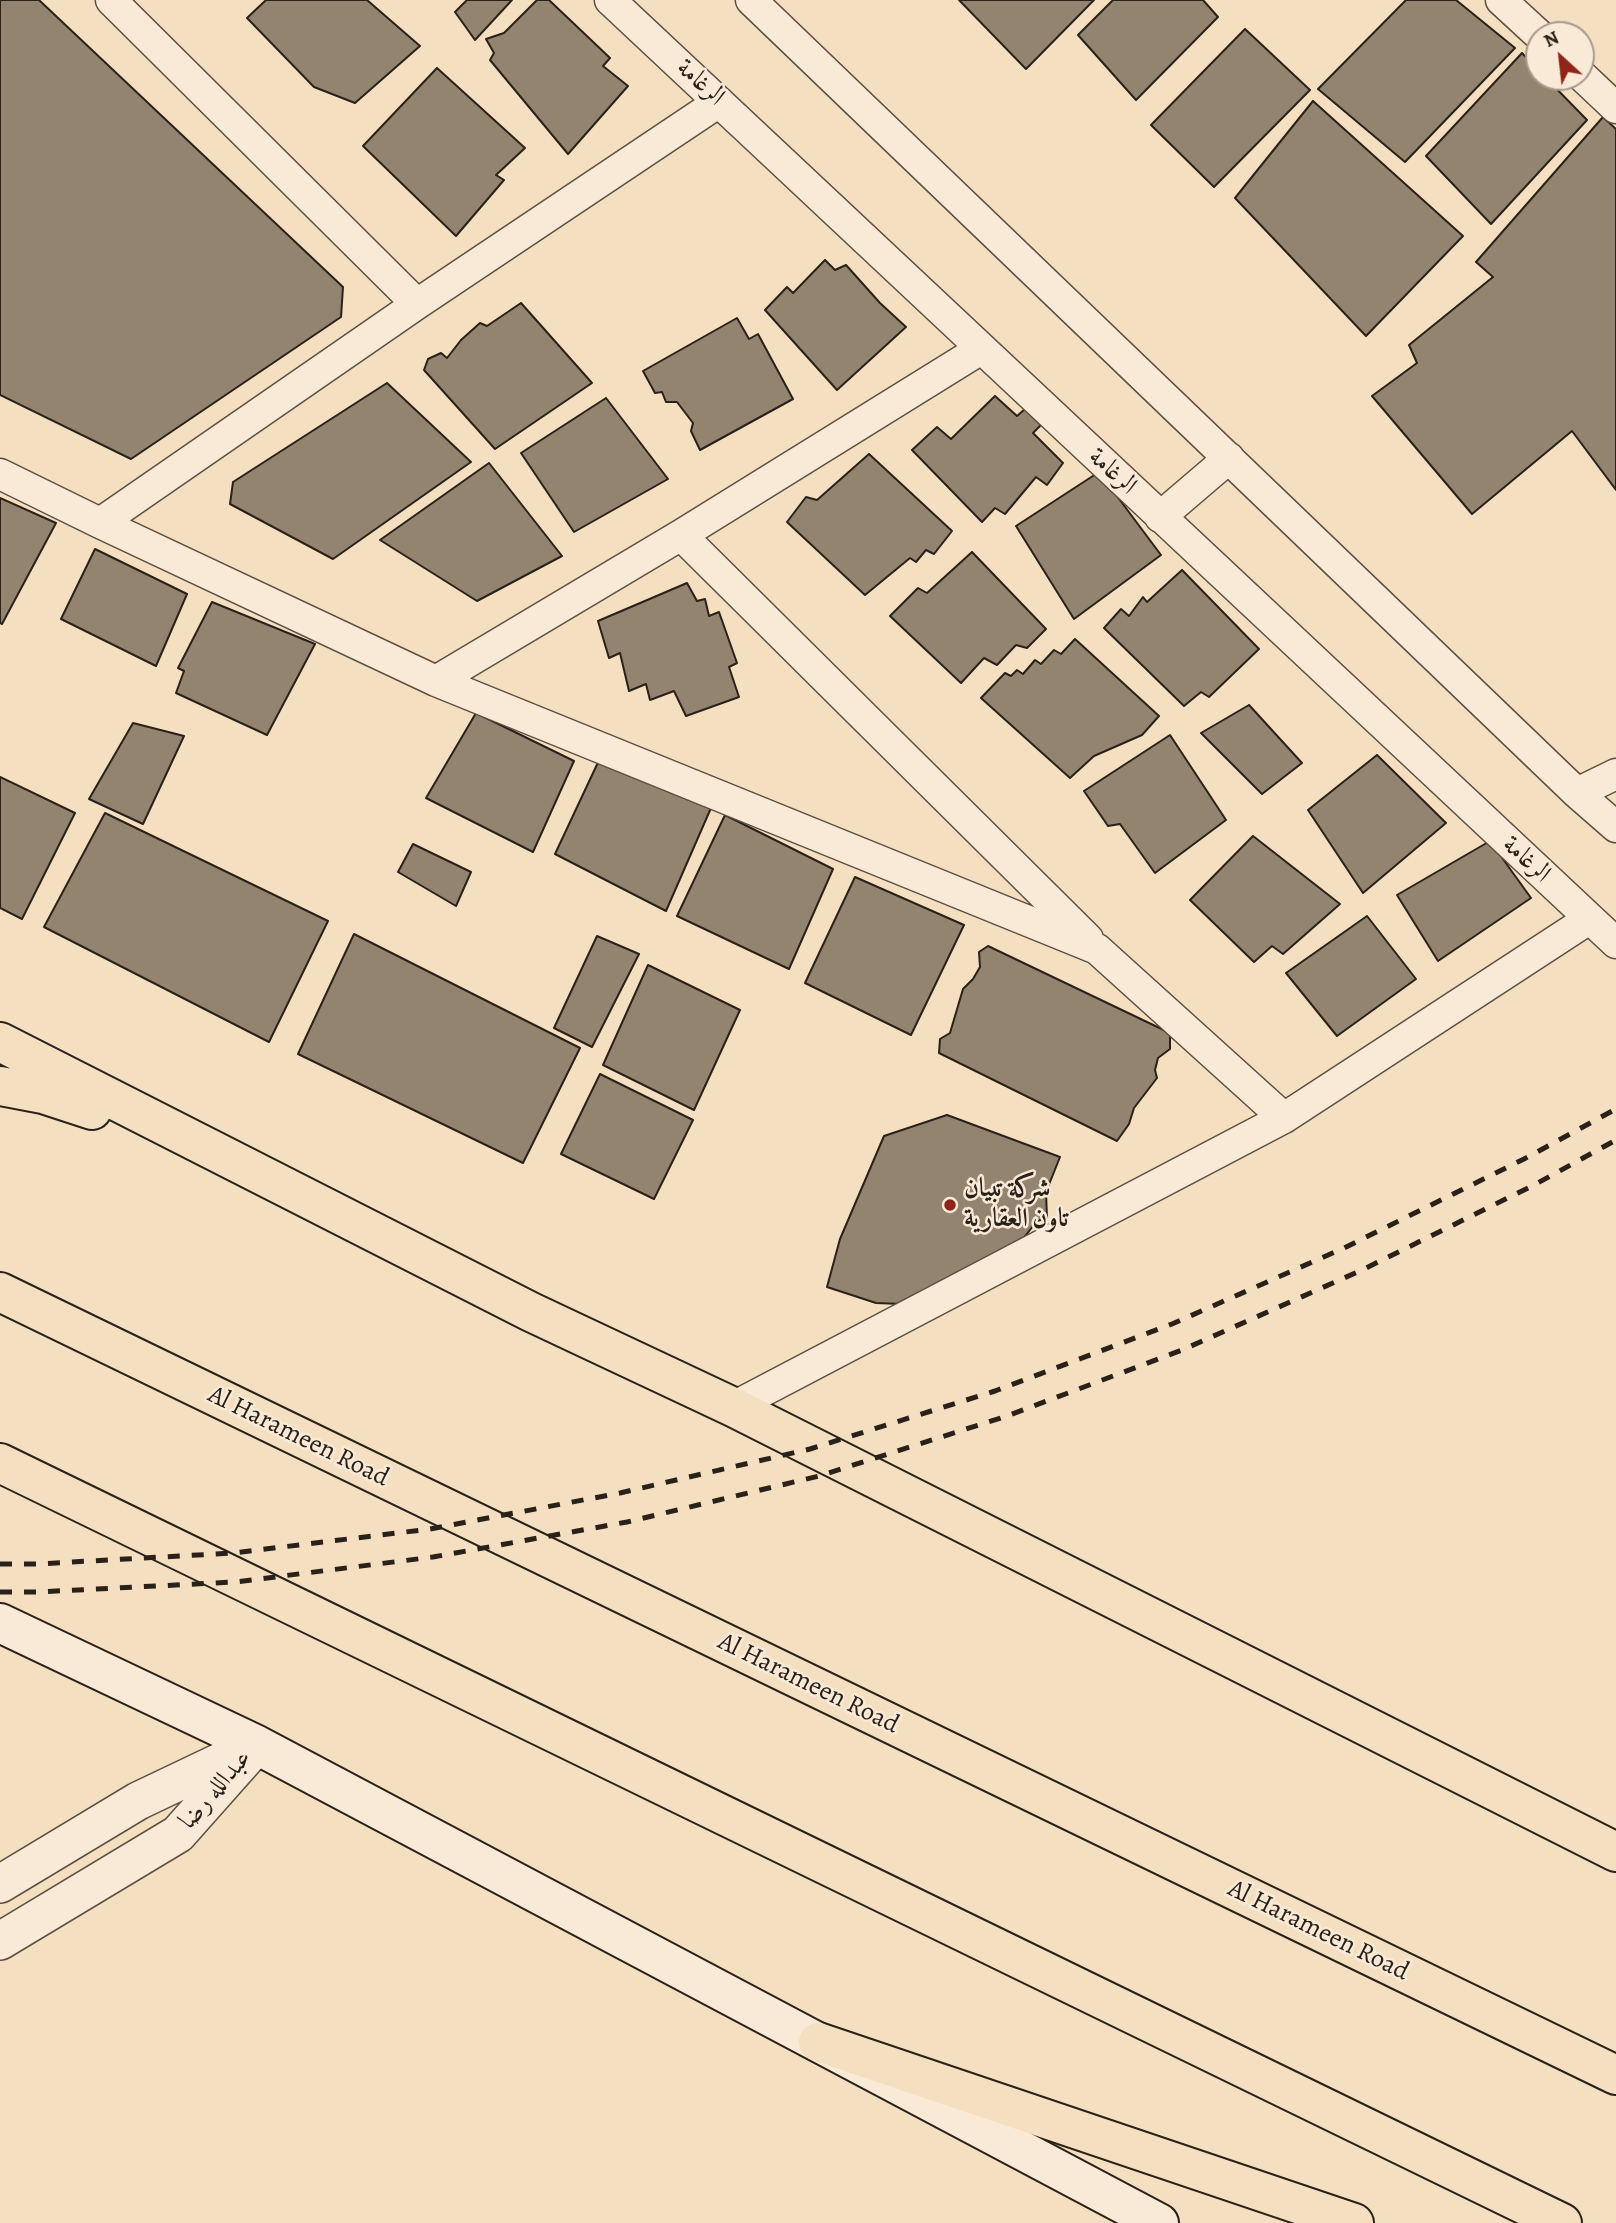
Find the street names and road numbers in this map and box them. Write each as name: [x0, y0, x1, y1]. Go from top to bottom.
street label: الرغامة: [669, 53, 731, 113]
street label: الرغامة: [1081, 442, 1143, 502]
street label: الرغامة: [1495, 830, 1557, 890]
street label: Al Harameen Road: [202, 1380, 394, 1494]
street label: Al Harameen Road: [712, 1627, 904, 1741]
street label: عبدالله رضا: [173, 1744, 259, 1836]
street label: Al Harameen Road: [1222, 1874, 1414, 1988]

